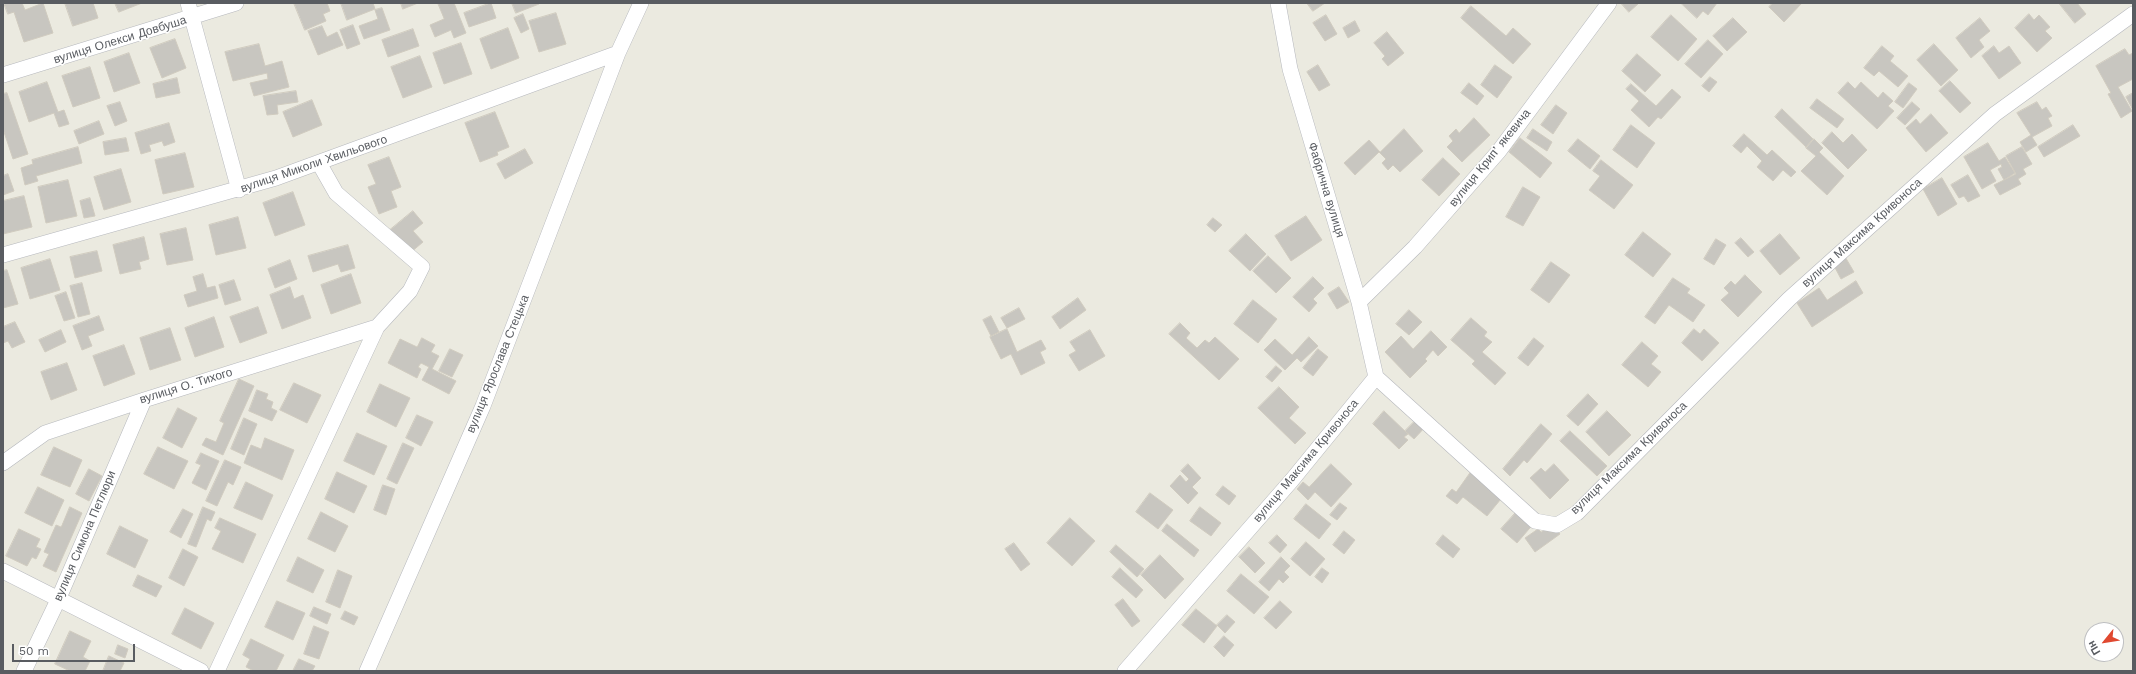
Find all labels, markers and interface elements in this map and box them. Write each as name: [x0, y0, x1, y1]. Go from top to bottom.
street label: вулиця Олекси Довбуша: [52, 13, 188, 67]
street label: вулиця Крипʼякевича: [1446, 106, 1534, 210]
street label: вулиця Миколи Хвильового: [239, 132, 389, 196]
street label: Фабрична вулиця: [1305, 141, 1347, 239]
street label: вулиця Максима Кривоноса: [1799, 175, 1925, 291]
street label: вулиця Ярослава Стецька: [464, 293, 532, 435]
street label: вулиця О. Тихого: [138, 365, 234, 407]
street label: вулиця Максима Кривоноса: [1250, 397, 1362, 525]
street label: вулиця Максима Кривоноса: [1568, 399, 1690, 517]
street label: вулиця Симона Петлюри: [51, 469, 119, 603]
north arrow: [2084, 622, 2124, 662]
scale bar: [14, 636, 137, 662]
text: Пн: [2085, 638, 2103, 657]
text: 50 m: [19, 644, 49, 658]

